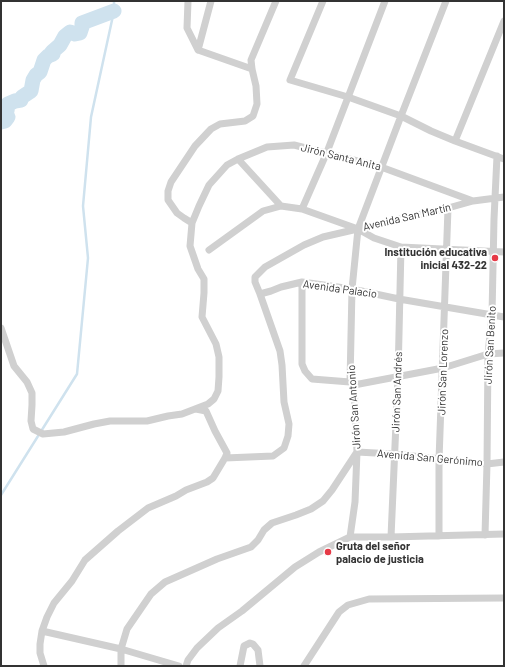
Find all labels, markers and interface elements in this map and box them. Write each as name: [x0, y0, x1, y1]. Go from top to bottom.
street label: Jirón Santa Anita: [300, 141, 382, 173]
street label: Avenida San Martín: [362, 200, 452, 234]
place label: Institución educativa inicial 432-22: [384, 245, 487, 271]
marker: Institución educativa inicial 432-22: [490, 253, 500, 263]
street label: Avenida Palacio: [302, 277, 378, 301]
street label: Jirón San Benito: [481, 305, 499, 385]
street label: Jirón San Lorenzo: [435, 329, 451, 415]
street label: Jirón San Andrés: [389, 351, 405, 433]
street label: Jirón San Antonio: [344, 364, 364, 450]
street label: Avenida San Gerónimo: [377, 447, 483, 469]
place label: Gruta del señor palacio de justicia: [336, 539, 424, 565]
marker: Gruta del señor palacio de justicia: [323, 547, 333, 557]

